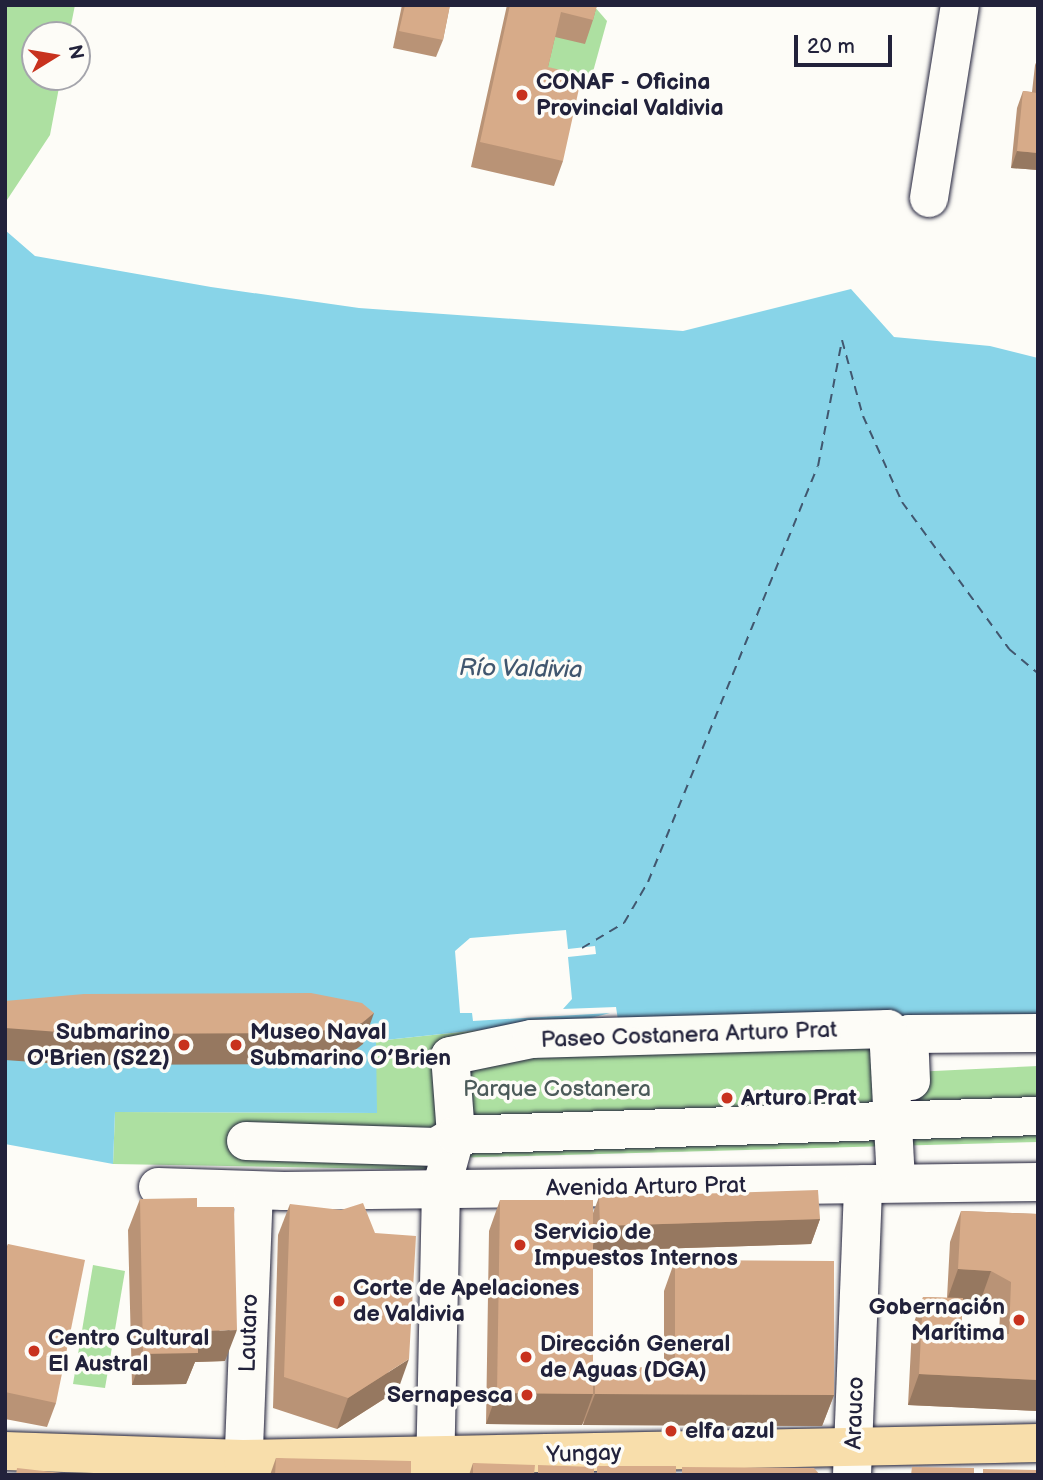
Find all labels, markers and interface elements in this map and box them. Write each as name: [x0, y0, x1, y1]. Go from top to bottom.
north arrow: [21, 21, 91, 91]
scale bar: [798, 21, 896, 65]
text: 20 m: [807, 34, 855, 59]
text: N: [62, 43, 88, 61]
place label: CONAF - Oficina Provincial Valdivia: [536, 68, 725, 122]
marker: CONAF - Oficina Provincial Valdivia: [514, 87, 530, 103]
water label: Río Valdivia: [459, 654, 583, 684]
street label: Paseo Costanera Arturo Prat: [540, 1016, 838, 1054]
place label: Submarino O'Brien (S22): [27, 1018, 170, 1072]
place label: Museo Naval Submarino O’Brien: [250, 1018, 451, 1072]
marker: Submarino O'Brien (S22): [176, 1037, 192, 1053]
marker: Museo Naval Submarino O’Brien: [228, 1037, 244, 1053]
park label: Parque Costanera: [463, 1075, 651, 1103]
place label: Arturo Prat: [741, 1084, 857, 1112]
marker: Arturo Prat: [719, 1090, 735, 1106]
street label: Avenida Arturo Prat: [546, 1171, 746, 1203]
place label: Servicio de Impuestos Internos: [534, 1218, 738, 1272]
marker: Servicio de Impuestos Internos: [512, 1237, 528, 1253]
place label: Corte de Apelaciones de Valdivia: [353, 1274, 579, 1328]
street label: Lautaro: [234, 1293, 264, 1373]
marker: Corte de Apelaciones de Valdivia: [331, 1293, 347, 1309]
place label: Gobernación Marítima: [869, 1293, 1005, 1347]
marker: Gobernación Marítima: [1011, 1312, 1027, 1328]
place label: Centro Cultural El Austral: [48, 1324, 209, 1378]
place label: Dirección General de Aguas (DGA): [540, 1330, 730, 1384]
marker: Centro Cultural El Austral: [26, 1343, 42, 1359]
marker: Dirección General de Aguas (DGA): [518, 1349, 534, 1365]
street label: Arauco: [840, 1376, 870, 1450]
place label: Sernapesca: [387, 1381, 513, 1409]
marker: Sernapesca: [519, 1387, 535, 1403]
place label: elfa azul: [685, 1417, 774, 1445]
marker: elfa azul: [663, 1423, 679, 1439]
street label: Yungay: [546, 1439, 622, 1469]

